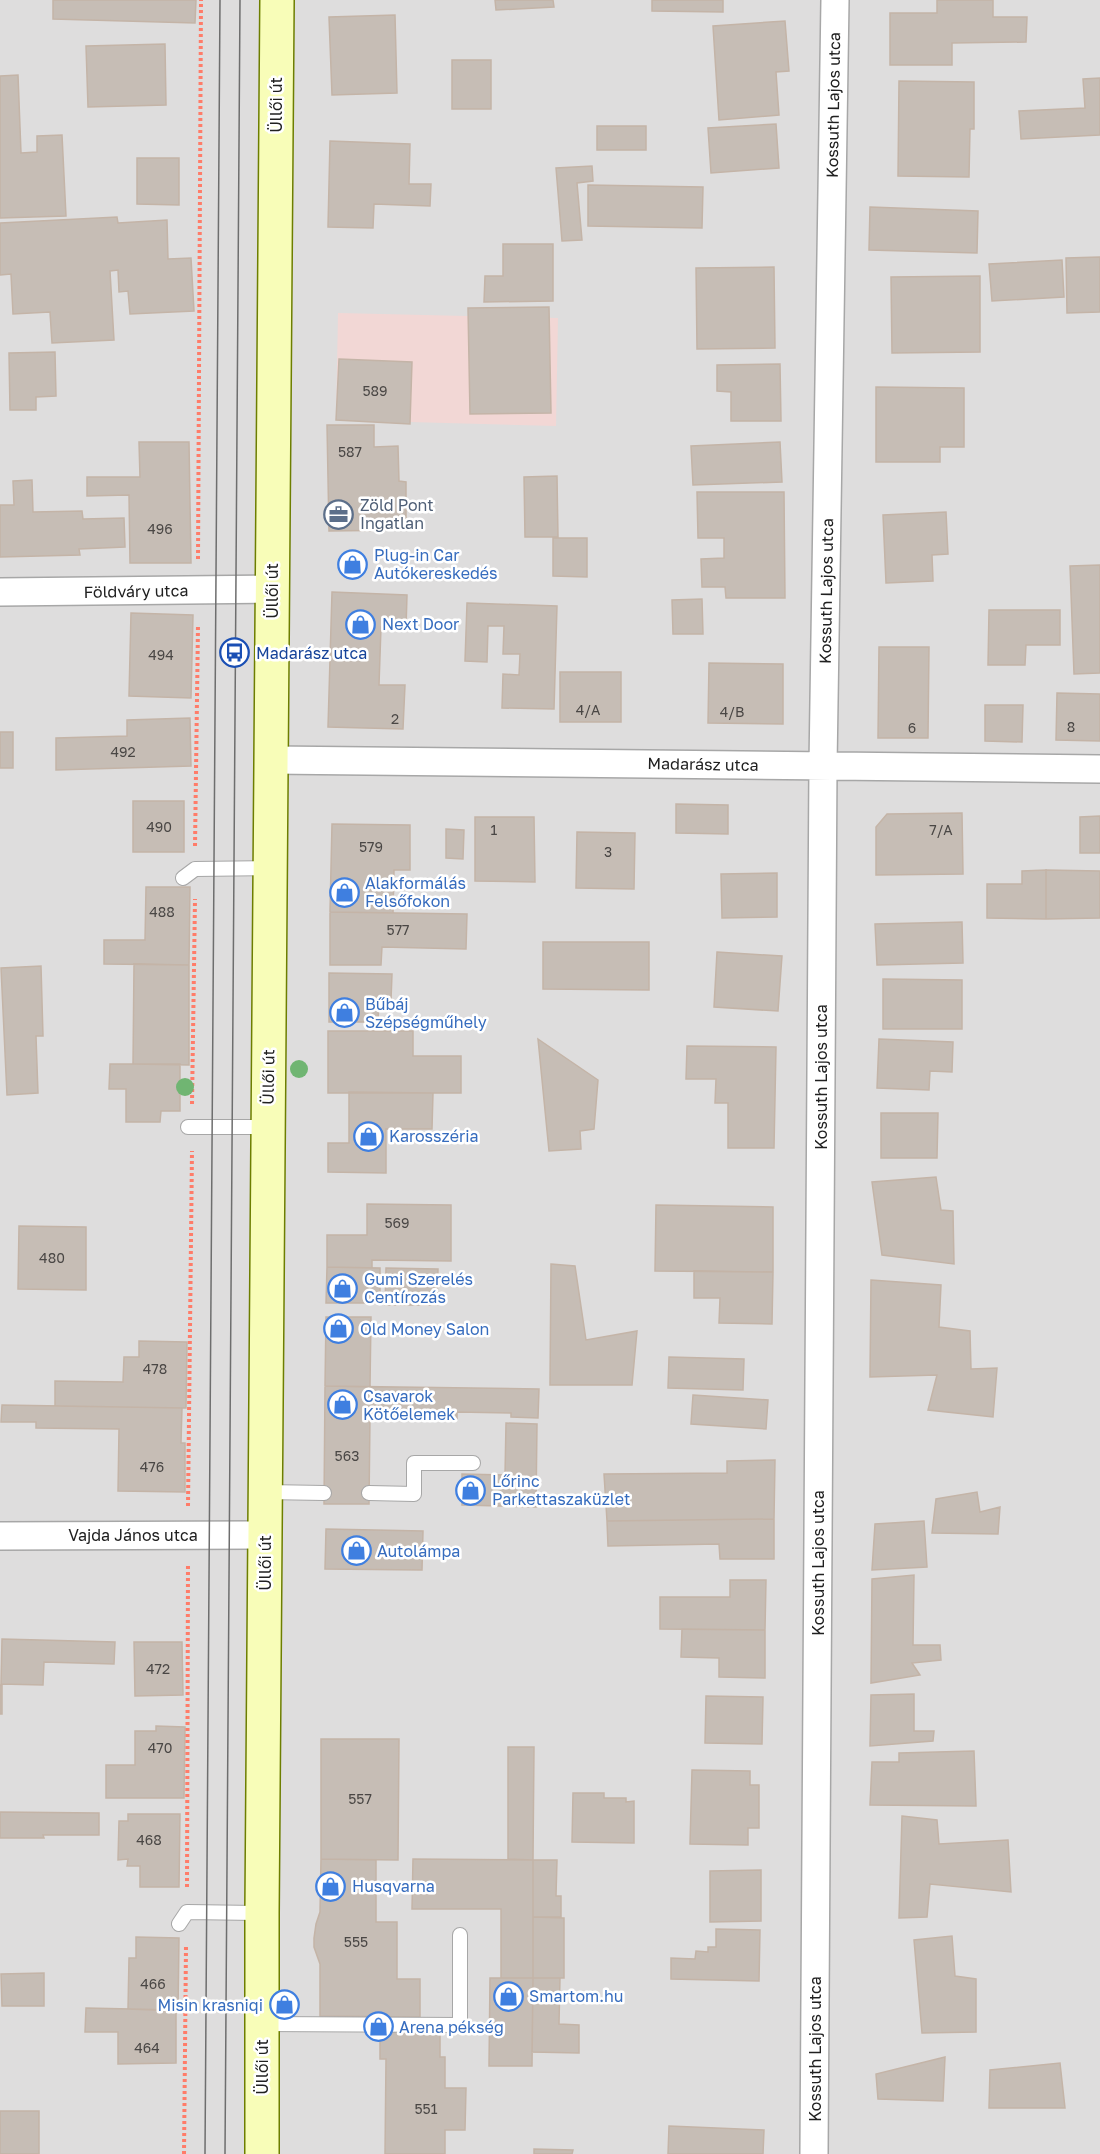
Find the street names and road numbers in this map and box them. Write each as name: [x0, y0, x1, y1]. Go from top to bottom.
street label: Kossuth Lajos utca: [822, 32, 844, 178]
street label: Üllői út: [266, 77, 286, 133]
street label: Kossuth Lajos utca: [815, 518, 837, 664]
street label: Üllői út: [262, 563, 282, 619]
street label: Földváry utca: [83, 580, 189, 602]
street label: Madarász utca: [647, 753, 759, 775]
street label: Kossuth Lajos utca: [811, 1004, 831, 1150]
street label: Üllői út: [258, 1049, 278, 1105]
street label: Kossuth Lajos utca: [808, 1490, 828, 1636]
street label: Vajda János utca: [68, 1525, 198, 1545]
street label: Üllői út: [255, 1535, 275, 1591]
street label: Kossuth Lajos utca: [805, 1976, 825, 2122]
street label: Üllői út: [252, 2039, 272, 2095]

